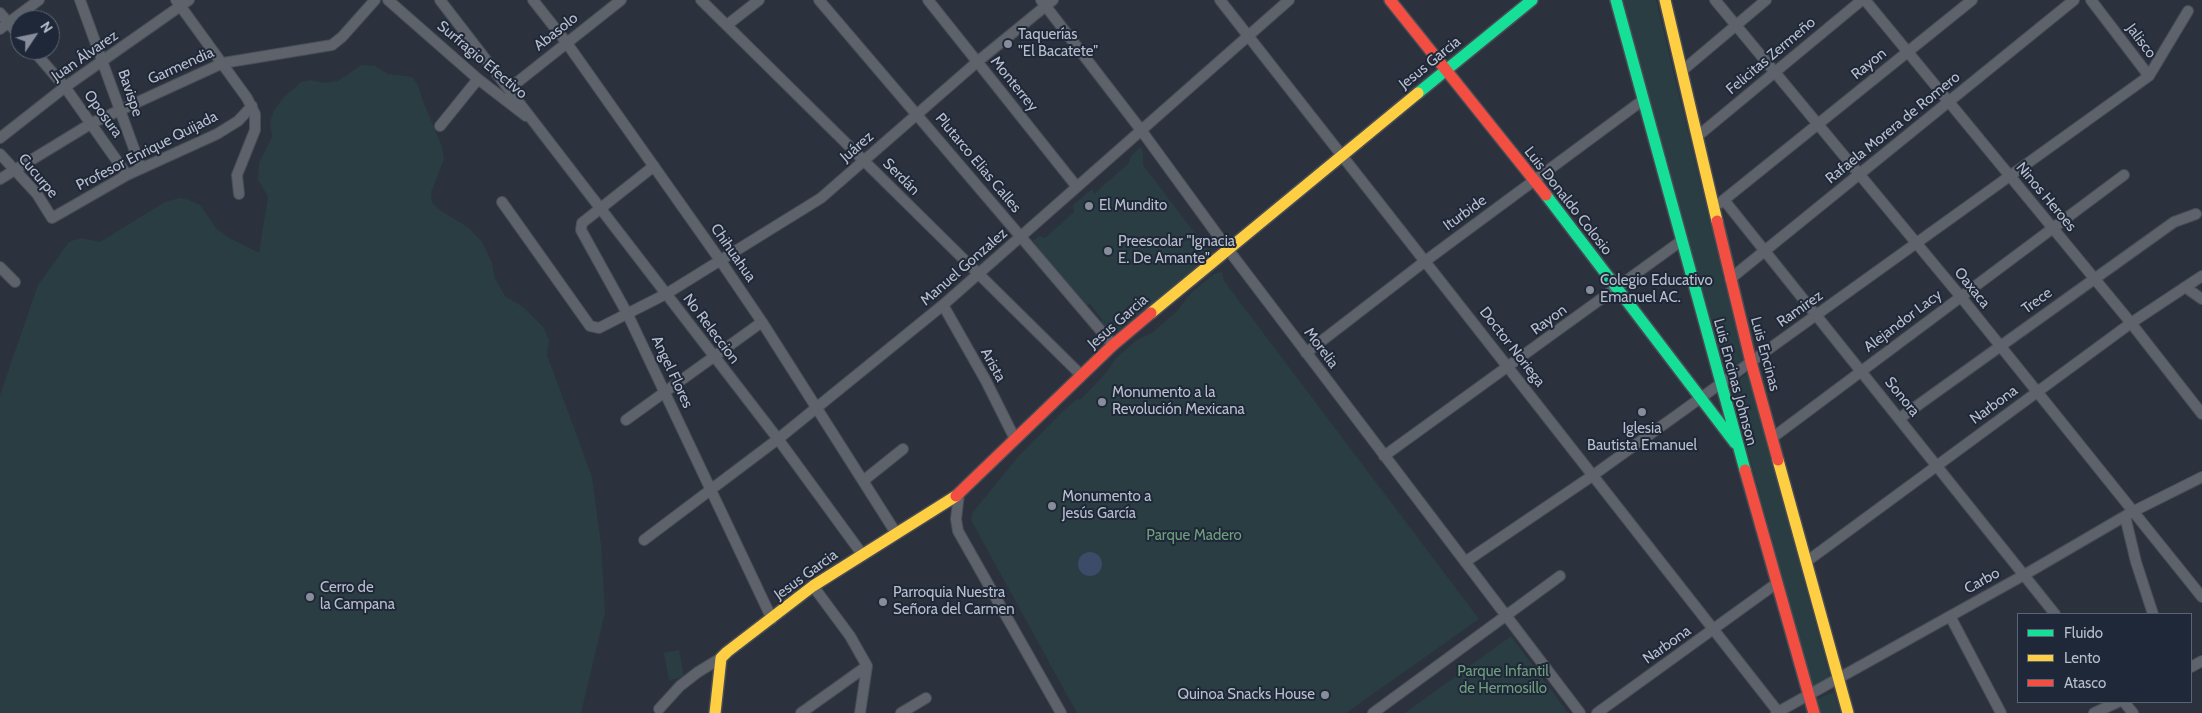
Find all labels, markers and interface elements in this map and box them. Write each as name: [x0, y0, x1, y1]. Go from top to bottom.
street label: Abasolo: [530, 9, 582, 55]
north arrow: [10, 10, 60, 60]
street label: Felicitas Zermeño: [1723, 13, 1819, 99]
street label: Surfragio Efectivo: [433, 17, 531, 103]
text: N: [36, 18, 57, 36]
street label: Jalisco: [2122, 20, 2160, 62]
place label: Taquerías "El Bacatete": [1018, 26, 1098, 61]
street label: Juan Álvarez: [48, 27, 122, 85]
street label: Jesus Garcia: [1396, 33, 1464, 93]
marker: Taquerías "El Bacatete": [1002, 38, 1014, 50]
street label: Garmendia: [145, 44, 217, 88]
street label: Rayon: [1848, 44, 1890, 84]
street label: Monterrey: [986, 53, 1042, 115]
street label: Bavispe: [114, 67, 146, 119]
street label: Rafaela Morera de Romero: [1822, 68, 1964, 188]
street label: Oposura: [80, 87, 126, 141]
street label: Profesor Enrique Quijada: [73, 107, 221, 195]
street label: Plutarco Elias Calles: [931, 110, 1025, 216]
street label: Juárez: [837, 128, 877, 166]
street label: Luis Donaldo Colosio: [1520, 143, 1616, 259]
street label: Cucurpe: [14, 150, 62, 202]
street label: Serdán: [879, 155, 923, 199]
street label: Ninos Heroes: [2012, 159, 2080, 235]
street label: Iturbide: [1440, 191, 1490, 235]
place label: El Mundito: [1099, 197, 1167, 215]
marker: El Mundito: [1083, 200, 1095, 212]
street label: Chihuahua: [706, 220, 760, 286]
street label: Manuel Gonzalez: [917, 224, 1011, 310]
place label: Preescolar "Ignacia E. De Amante": [1118, 233, 1235, 268]
marker: Preescolar "Ignacia E. De Amante": [1102, 245, 1114, 257]
street label: Oaxaca: [1950, 264, 1994, 312]
place label: Colegio Educativo Emanuel AC.: [1600, 272, 1713, 307]
marker: Colegio Educativo Emanuel AC.: [1584, 284, 1596, 296]
street label: Trece: [2018, 284, 2056, 318]
street label: Alejandor Lacy: [1861, 286, 1945, 356]
street label: Ramirez: [1774, 287, 1826, 331]
street label: No Releccion: [679, 290, 743, 368]
street label: Jesus Garcia: [1084, 291, 1152, 353]
street label: Rayon: [1528, 301, 1570, 339]
street label: Doctor Noriega: [1475, 304, 1549, 390]
street label: Luis Encinas: [1746, 315, 1784, 393]
street label: Luis Encinas Johnson: [1709, 316, 1761, 448]
street label: Morelia: [1300, 324, 1342, 372]
street label: Angel Flores: [647, 333, 697, 411]
street label: Arista: [976, 345, 1010, 385]
street label: Sonora: [1881, 374, 1923, 420]
street label: Narbona: [1967, 382, 2021, 428]
place label: Monumento a la Revolución Mexicana: [1112, 384, 1245, 419]
marker: Monumento a la Revolución Mexicana: [1096, 396, 1108, 408]
marker: Iglesia Bautista Emanuel: [1636, 406, 1648, 418]
place label: Iglesia Bautista Emanuel: [1587, 420, 1697, 455]
place label: Monumento a Jesús García: [1062, 488, 1151, 523]
marker: Monumento a Jesús García: [1046, 500, 1058, 512]
park label: Parque Madero: [1146, 527, 1242, 545]
street label: Jesus Garcia: [771, 546, 841, 604]
street label: Carbo: [1961, 564, 2003, 598]
place label: Cerro de la Campana: [320, 579, 395, 614]
place label: Parroquia Nuestra Señora del Carmen: [893, 584, 1015, 619]
marker: Cerro de la Campana: [304, 591, 316, 603]
marker: Parroquia Nuestra Señora del Carmen: [877, 596, 889, 608]
legend: [2017, 613, 2192, 703]
street label: Narbona: [1640, 622, 1694, 668]
text: Fluido: [2064, 624, 2103, 642]
text: Lento: [2064, 649, 2101, 667]
park label: Parque Infantil de Hermosillo: [1457, 663, 1549, 698]
text: Atasco: [2064, 674, 2106, 692]
place label: Quinoa Snacks House: [1178, 686, 1315, 704]
marker: Quinoa Snacks House: [1319, 689, 1331, 701]

